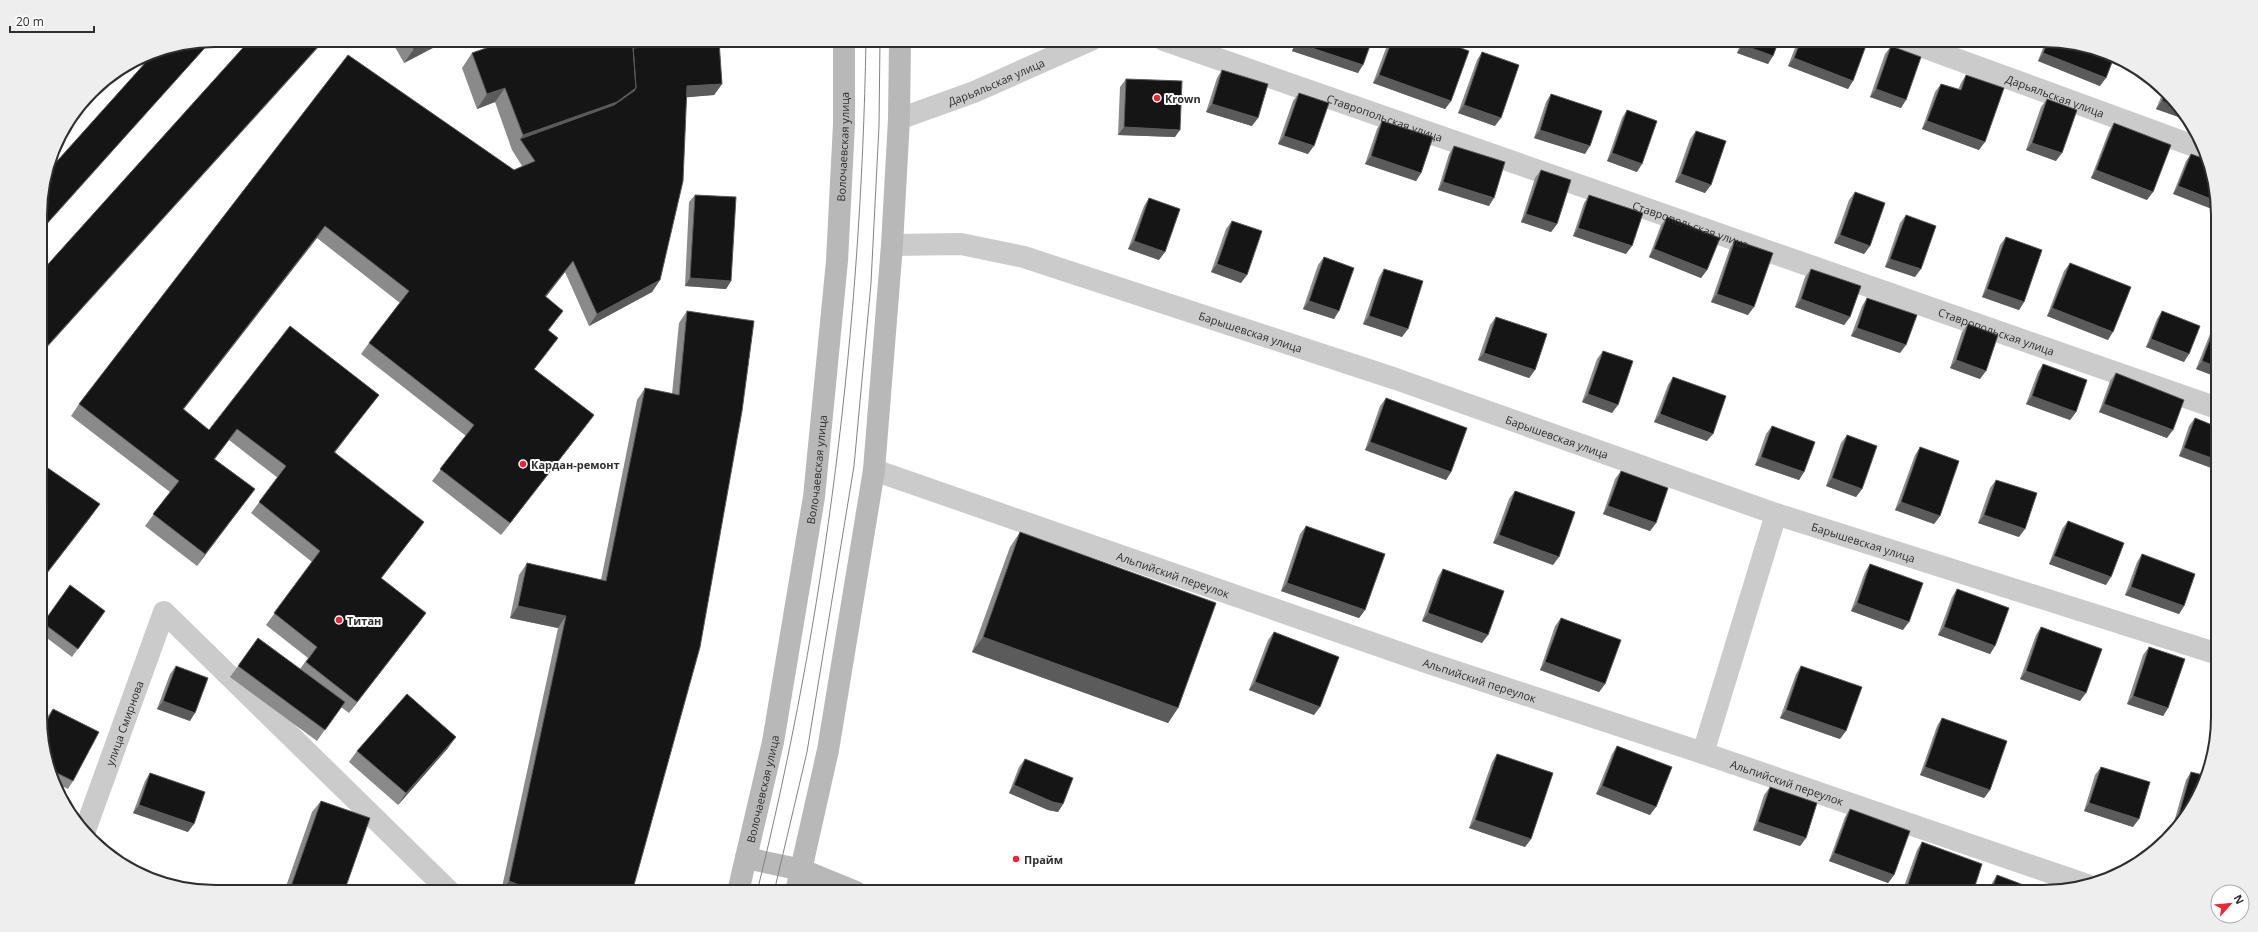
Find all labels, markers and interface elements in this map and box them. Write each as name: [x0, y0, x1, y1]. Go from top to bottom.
scale bar: [10, 8, 94, 34]
text: 20 m: [16, 13, 44, 30]
street label: Дарьяльская улица: [946, 54, 1047, 108]
street label: Дарьяльская улица: [2004, 70, 2106, 120]
street label: Ставропольская улица: [1325, 90, 1445, 144]
place label: Krown: [1165, 91, 1201, 106]
street label: Волочаевская улица: [833, 92, 852, 202]
marker: Krown: [1152, 93, 1162, 103]
street label: Ставропольская улица: [1631, 197, 1751, 251]
street label: Ставропольская улица: [1937, 304, 2057, 358]
street label: Барышевская улица: [1197, 307, 1305, 355]
street label: Барышевская улица: [1504, 411, 1611, 461]
street label: Волочаевская улица: [802, 414, 829, 525]
place label: Кардан-ремонт: [531, 457, 620, 472]
marker: Кардан-ремонт: [518, 459, 528, 469]
street label: Барышевская улица: [1810, 518, 1917, 565]
street label: Альпийский переулок: [1115, 548, 1232, 601]
place label: Титан: [347, 613, 381, 628]
marker: Титан: [334, 615, 344, 625]
street label: Альпийский переулок: [1421, 654, 1539, 705]
street label: улица Смирнова: [102, 678, 146, 768]
street label: Волочаевская улица: [742, 734, 782, 844]
street label: Альпийский переулок: [1729, 756, 1846, 808]
place label: Прайм: [1024, 852, 1063, 867]
marker: Прайм: [1011, 854, 1021, 864]
north arrow: [2210, 884, 2250, 924]
text: N: [2231, 892, 2248, 907]

